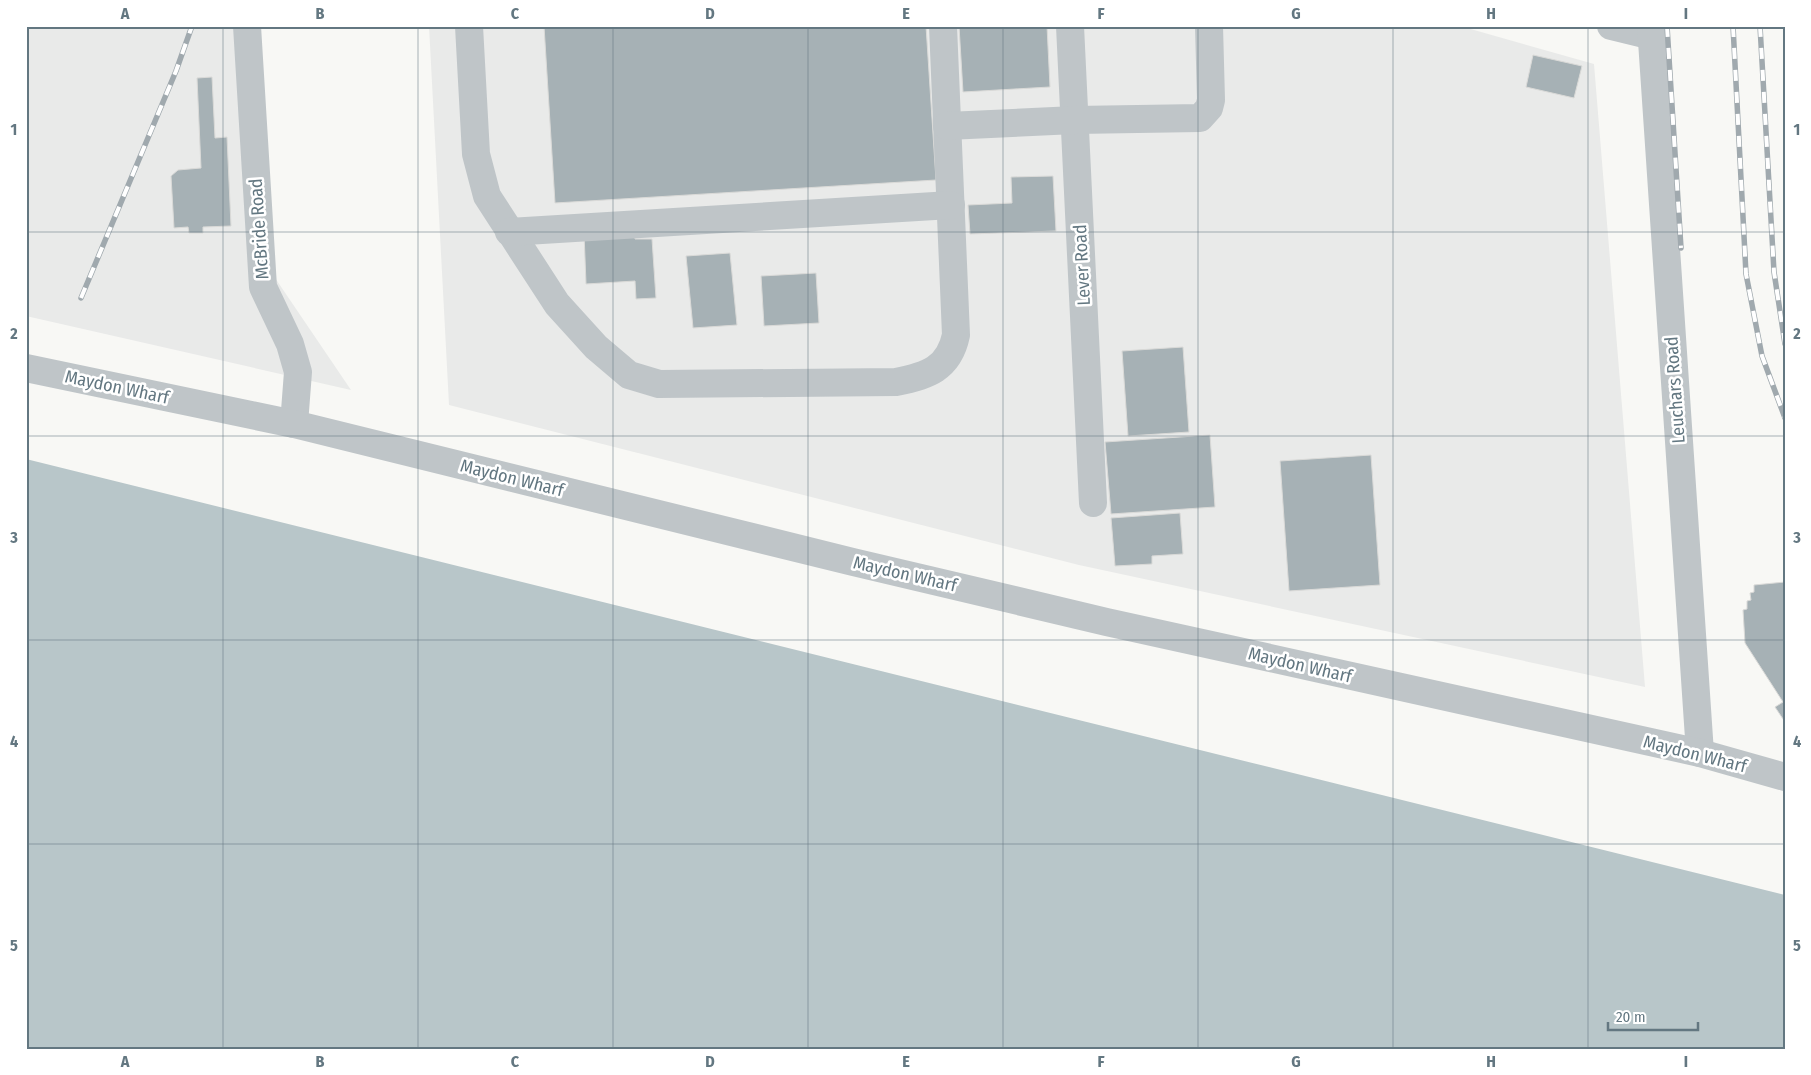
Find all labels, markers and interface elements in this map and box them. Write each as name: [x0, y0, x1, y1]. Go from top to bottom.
text: A: [120, 4, 130, 23]
text: B: [316, 4, 325, 23]
text: C: [511, 4, 520, 23]
text: D: [705, 4, 715, 23]
text: E: [902, 4, 910, 23]
text: F: [1097, 4, 1105, 23]
text: G: [1291, 4, 1301, 23]
text: H: [1486, 4, 1496, 23]
text: I: [1684, 4, 1688, 23]
text: 1: [11, 120, 17, 139]
text: 1: [1794, 120, 1800, 139]
street label: McBride Road: [244, 178, 274, 280]
street label: Lever Road: [1069, 224, 1095, 306]
text: 2: [9, 324, 18, 343]
text: 2: [1792, 324, 1801, 343]
street label: Leuchars Road: [1660, 336, 1690, 444]
street label: Maydon Wharf: [63, 365, 172, 409]
street label: Maydon Wharf: [458, 455, 567, 502]
text: 3: [9, 528, 18, 547]
text: 3: [1792, 528, 1801, 547]
street label: Maydon Wharf: [851, 551, 960, 597]
street label: Maydon Wharf: [1246, 642, 1355, 688]
street label: Maydon Wharf: [1641, 731, 1750, 778]
text: 4: [10, 732, 18, 751]
text: 4: [1793, 732, 1801, 751]
text: 5: [10, 936, 18, 955]
text: 5: [1793, 936, 1801, 955]
scale bar: [1608, 1000, 1698, 1032]
text: 20 m: [1616, 1008, 1646, 1026]
text: A: [120, 1052, 130, 1071]
text: B: [316, 1052, 325, 1071]
text: C: [511, 1052, 520, 1071]
text: D: [705, 1052, 715, 1071]
text: E: [902, 1052, 910, 1071]
text: F: [1097, 1052, 1105, 1071]
text: G: [1291, 1052, 1301, 1071]
text: H: [1486, 1052, 1496, 1071]
text: I: [1684, 1052, 1688, 1071]

